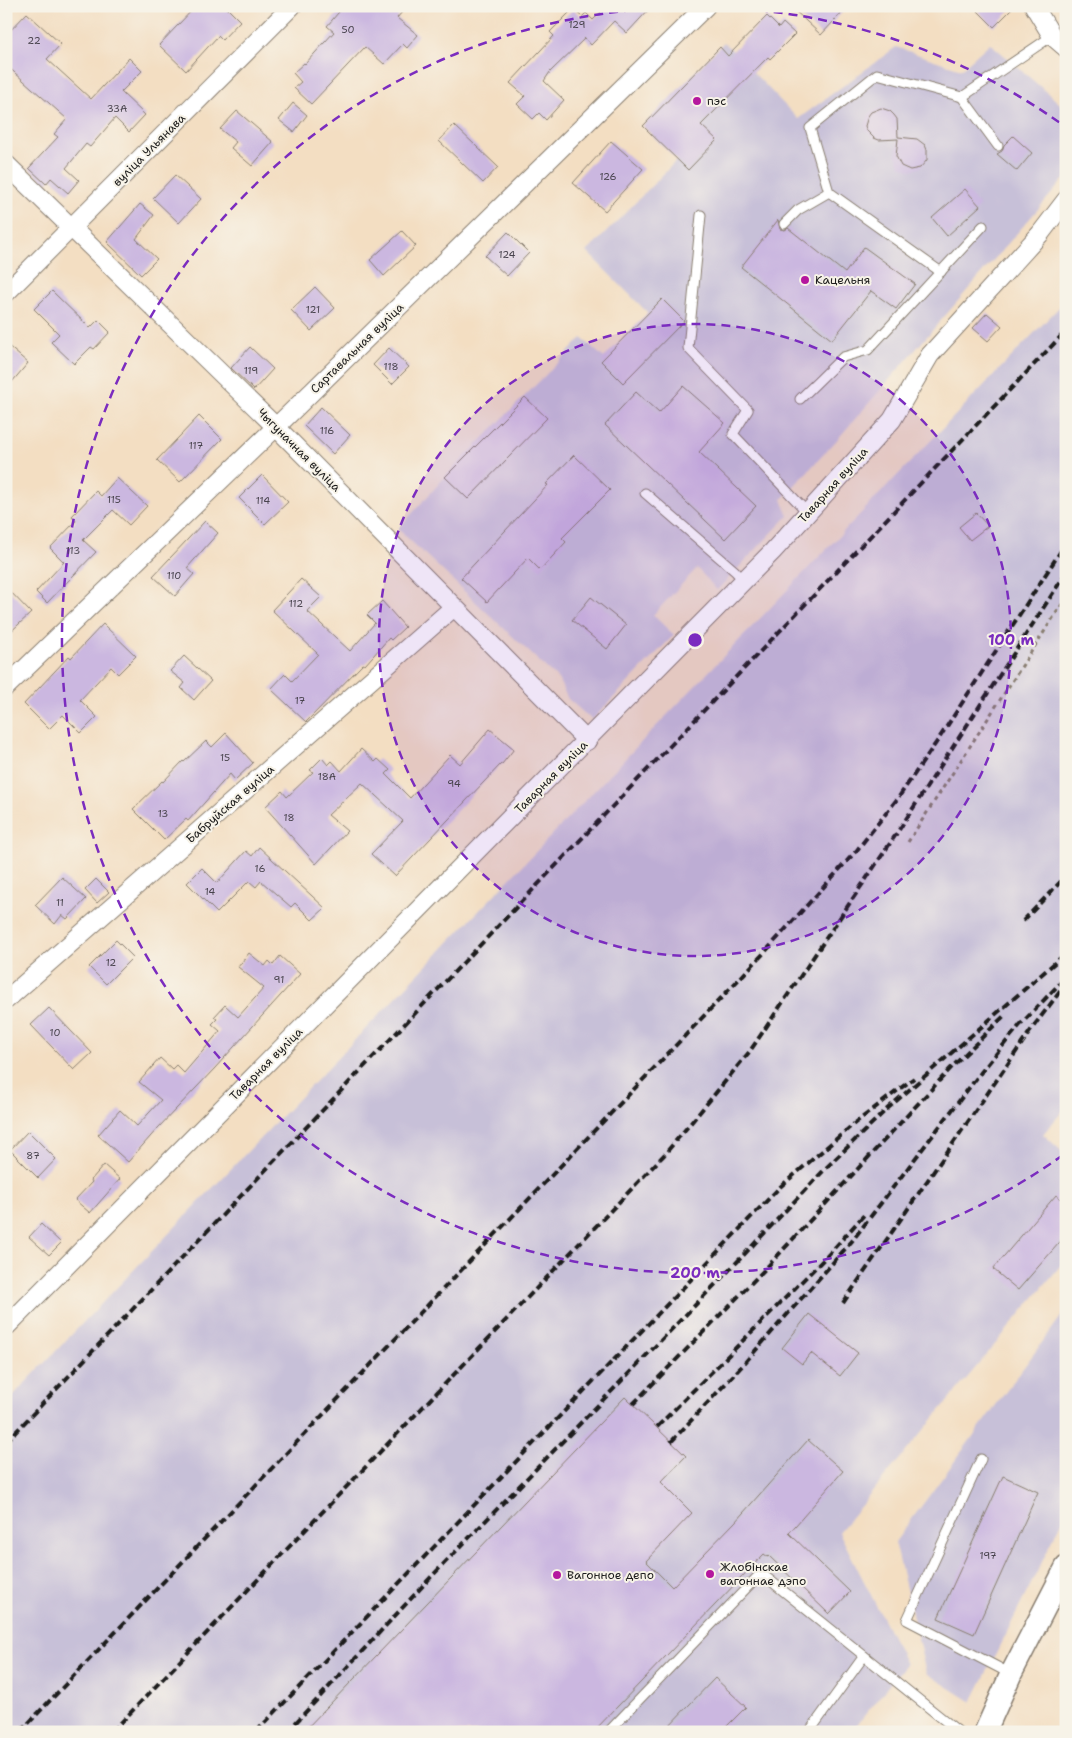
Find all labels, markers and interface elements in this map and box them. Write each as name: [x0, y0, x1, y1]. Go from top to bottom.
house number: 129: [568, 18, 586, 31]
house number: 50: [341, 23, 355, 36]
house number: 22: [27, 34, 41, 47]
place label: пэс: [707, 93, 726, 109]
marker: пэс: [691, 95, 703, 107]
house number: 33А: [107, 102, 127, 115]
street label: вуліца Ульянава: [109, 110, 189, 190]
house number: 126: [599, 170, 617, 183]
house number: 124: [498, 248, 516, 261]
place label: Кацельня: [815, 272, 870, 288]
marker: Кацельня: [799, 274, 811, 286]
street label: Сартавальная вуліца: [307, 299, 408, 397]
house number: 121: [306, 303, 320, 316]
house number: 118: [384, 360, 398, 373]
house number: 119: [244, 364, 258, 377]
street label: Чыгуначная вуліца: [254, 405, 345, 496]
house number: 116: [320, 424, 334, 437]
house number: 117: [189, 439, 203, 452]
street label: Таварная вуліца: [795, 443, 872, 526]
house number: 115: [107, 493, 121, 506]
house number: 114: [256, 494, 270, 507]
house number: 113: [66, 544, 80, 557]
house number: 110: [167, 569, 181, 582]
house number: 112: [289, 597, 303, 610]
text: 100 m: [988, 630, 1034, 650]
centre of rings: [686, 631, 704, 649]
house number: 17: [295, 694, 305, 707]
street label: Таварная вуліца: [511, 737, 591, 817]
house number: 15: [220, 751, 230, 764]
street label: Бабруйская вуліца: [183, 761, 278, 847]
house number: 18А: [318, 770, 336, 783]
house number: 94: [447, 777, 461, 790]
house number: 13: [158, 807, 168, 820]
house number: 18: [283, 811, 295, 824]
house number: 16: [255, 862, 265, 875]
house number: 14: [205, 885, 215, 898]
house number: 11: [56, 896, 64, 909]
house number: 12: [106, 956, 116, 969]
house number: 91: [274, 973, 284, 986]
street label: Таварная вуліца: [226, 1024, 306, 1104]
house number: 10: [50, 1026, 60, 1039]
house number: 87: [26, 1149, 40, 1162]
text: 200 m: [670, 1263, 720, 1283]
house number: 197: [979, 1549, 997, 1562]
place label: Жлобінскае вагоннае дэпо: [720, 1559, 806, 1589]
place label: Вагонное депо: [567, 1567, 654, 1583]
marker: Жлобінскае вагоннае дэпо: [704, 1568, 716, 1580]
marker: Вагонное депо: [551, 1569, 563, 1581]

